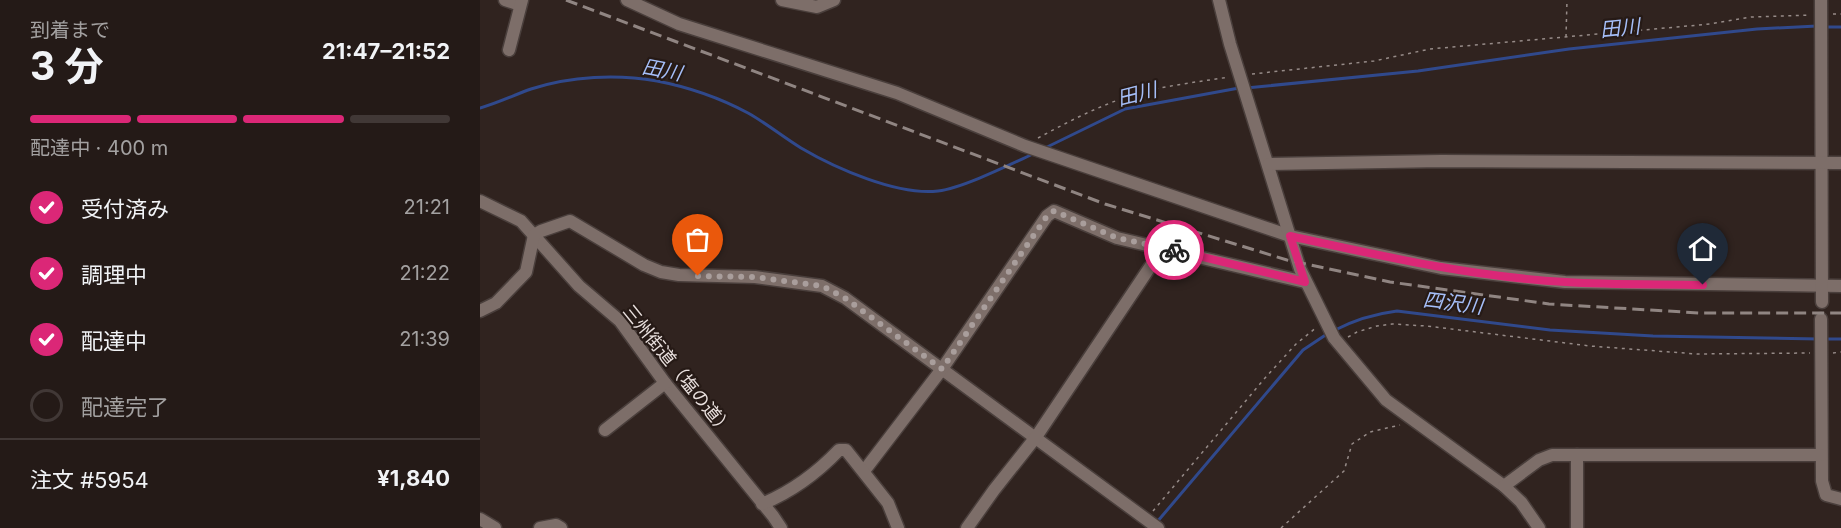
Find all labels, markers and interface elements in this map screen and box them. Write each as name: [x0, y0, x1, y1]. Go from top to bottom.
water label: 田川: [1599, 14, 1643, 42]
text: 到着まで: [30, 18, 110, 42]
text: 21:47–21:52: [322, 38, 450, 64]
text: 3 分: [30, 42, 103, 89]
water label: 田川: [640, 54, 686, 86]
water label: 田川: [1115, 77, 1161, 110]
text: 配達中 · 400 m: [30, 136, 168, 160]
icon: check: [30, 191, 63, 224]
text: 21:21: [404, 195, 450, 219]
text: 受付済み: [81, 196, 169, 222]
pin: [672, 214, 723, 276]
courier: [1144, 220, 1204, 280]
icon: bag: [681, 223, 714, 256]
pin: [1677, 223, 1728, 285]
icon: home: [1686, 232, 1719, 265]
icon: bike: [1158, 234, 1191, 267]
icon: check: [30, 257, 63, 290]
text: 21:22: [400, 261, 450, 285]
text: 調理中: [81, 262, 147, 288]
water label: 四沢川: [1422, 287, 1486, 319]
street label: 三州街道（塩の道）: [619, 300, 737, 440]
icon: check: [30, 323, 63, 356]
text: 21:39: [399, 327, 450, 351]
text: 配達中: [81, 328, 147, 354]
text: 配達完了: [81, 394, 169, 420]
text: ¥1,840: [377, 465, 450, 491]
text: 注文 #5954: [30, 467, 149, 493]

